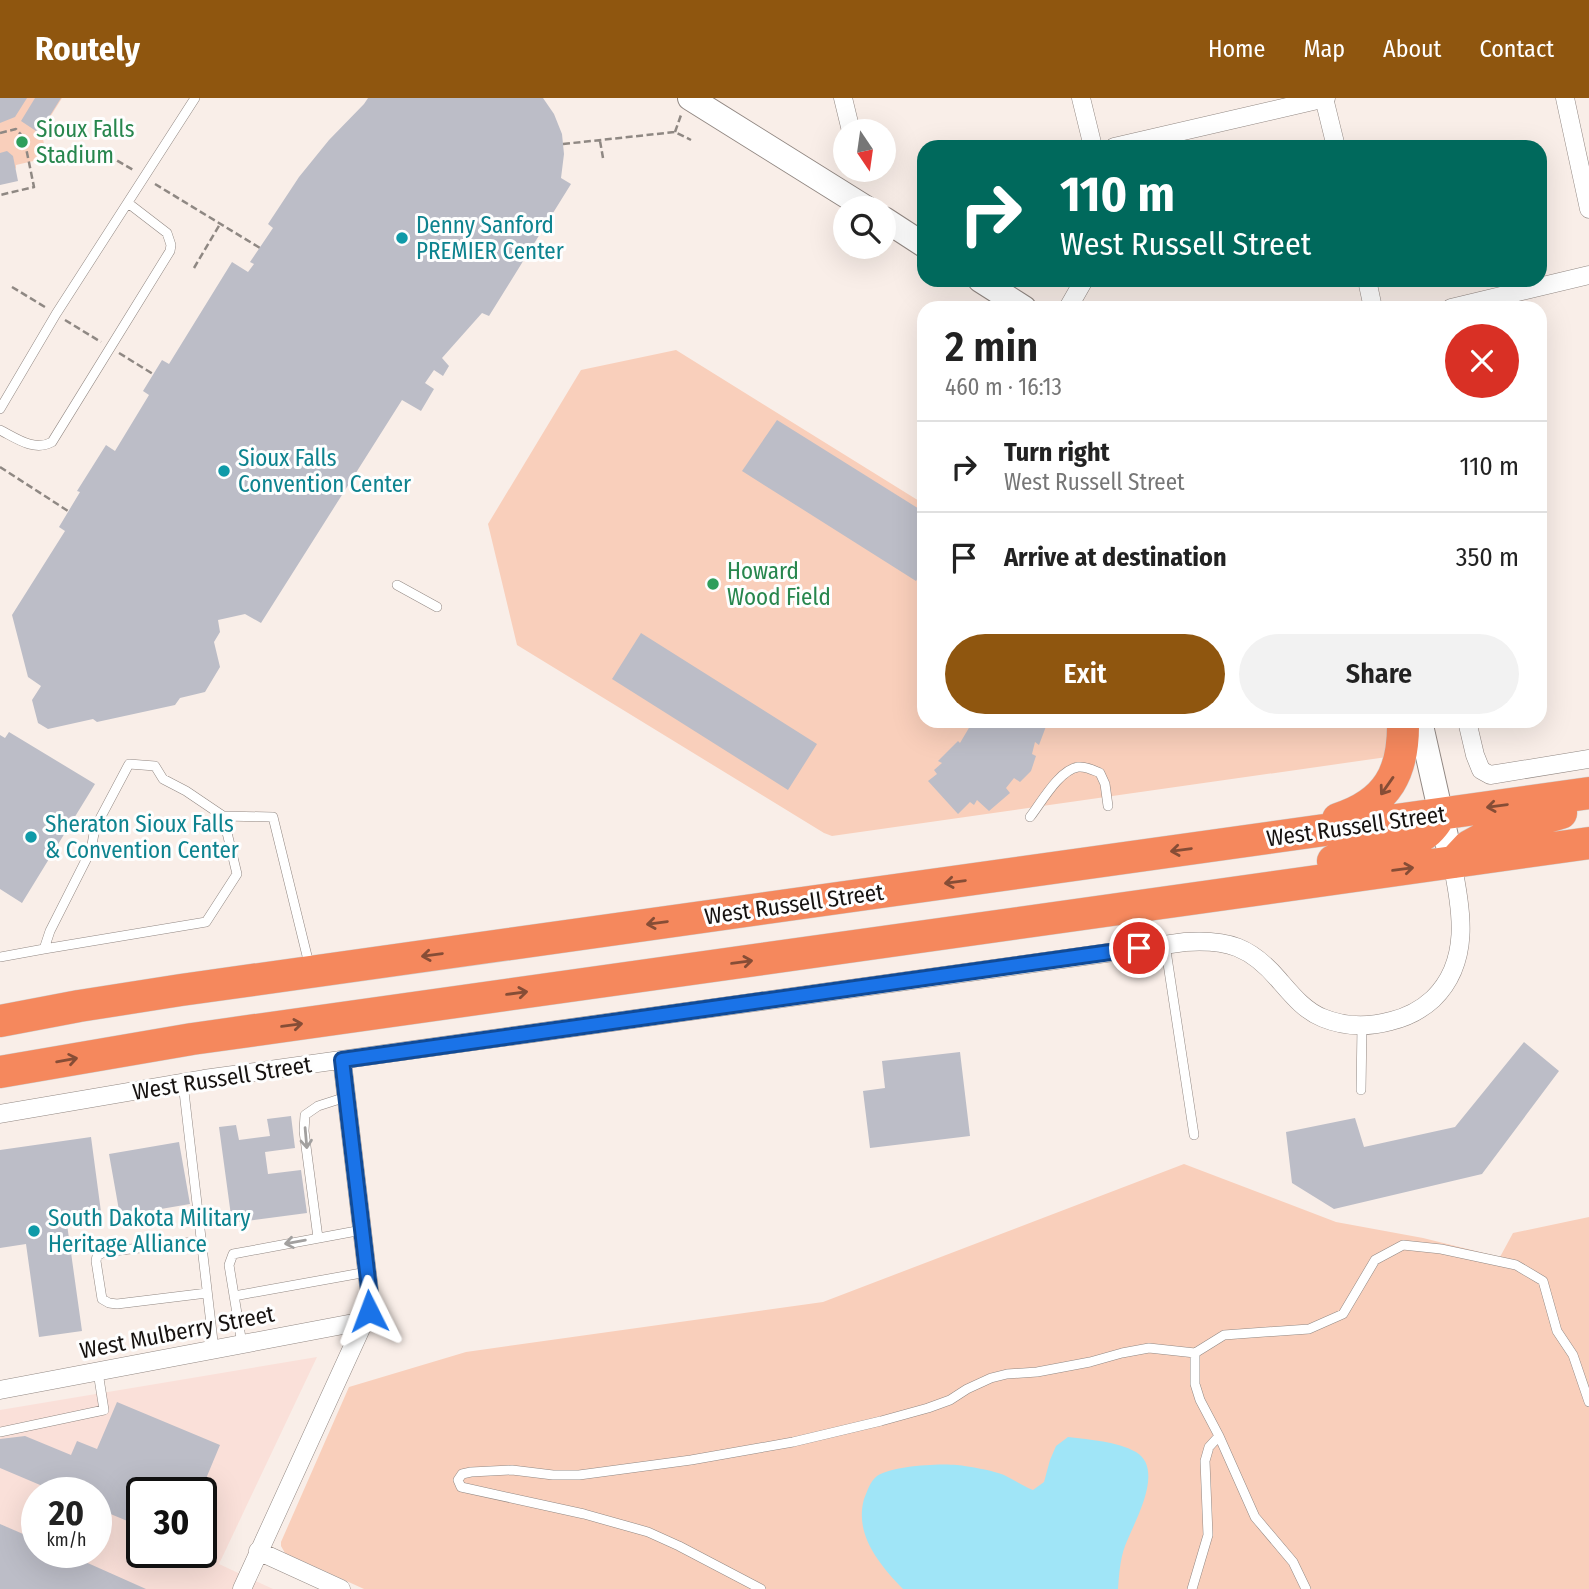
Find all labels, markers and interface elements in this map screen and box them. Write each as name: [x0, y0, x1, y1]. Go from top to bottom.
text: Routely: [35, 29, 140, 69]
text: Home: [1208, 35, 1265, 63]
text: Map: [1303, 35, 1345, 63]
text: About: [1383, 35, 1441, 63]
text: Contact: [1479, 35, 1554, 63]
place label: Sioux Falls Stadium: [36, 115, 135, 169]
north arrow: [833, 119, 896, 182]
map controls: [833, 119, 896, 259]
marker: Sioux Falls Stadium: [14, 134, 30, 150]
text: 110 m: [1060, 165, 1175, 224]
icon: right: [945, 168, 1036, 259]
button: search: [833, 196, 896, 259]
place label: Denny Sanford PREMIER Center: [416, 211, 564, 265]
text: West Russell Street: [1060, 225, 1311, 263]
marker: Denny Sanford PREMIER Center: [394, 230, 410, 246]
text: 2 min: [945, 322, 1038, 372]
button: close: [1445, 324, 1519, 398]
text: 460 m · 16:13: [945, 373, 1062, 401]
text: Turn right: [1004, 437, 1110, 468]
place label: Sioux Falls Convention Center: [238, 444, 411, 498]
icon: right: [945, 448, 983, 486]
text: 110 m: [1459, 451, 1519, 482]
marker: Sioux Falls Convention Center: [216, 463, 232, 479]
text: West Russell Street: [1004, 468, 1185, 496]
icon: arrive: [945, 539, 983, 577]
text: Arrive at destination: [1004, 542, 1227, 573]
text: 350 m: [1456, 542, 1519, 573]
place label: Howard Wood Field: [727, 557, 831, 611]
marker: Howard Wood Field: [705, 576, 721, 592]
button: Exit: [945, 634, 1225, 714]
button: Share: [1239, 634, 1519, 714]
one-way arrow: [1380, 776, 1395, 795]
one-way arrow: [1486, 799, 1509, 812]
street label: West Russell Street: [1265, 800, 1448, 852]
place label: Sheraton Sioux Falls & Convention Center: [45, 810, 239, 864]
marker: Sheraton Sioux Falls & Convention Center: [23, 829, 39, 845]
one-way arrow: [1170, 844, 1193, 857]
one-way arrow: [1391, 862, 1413, 875]
one-way arrow: [945, 875, 967, 888]
street label: West Russell Street: [703, 878, 886, 930]
one-way arrow: [646, 917, 669, 930]
pin: [1109, 918, 1169, 978]
icon: arrive: [1120, 929, 1158, 967]
one-way arrow: [421, 949, 444, 962]
one-way arrow: [731, 955, 753, 968]
one-way arrow: [505, 987, 528, 1000]
one-way arrow: [280, 1018, 303, 1031]
street label: West Russell Street: [131, 1050, 314, 1106]
one-way arrow: [55, 1053, 78, 1066]
one-way arrow: [299, 1126, 312, 1149]
place label: South Dakota Military Heritage Alliance: [48, 1204, 251, 1258]
marker: South Dakota Military Heritage Alliance: [26, 1223, 42, 1239]
one-way arrow: [284, 1236, 307, 1249]
position arrow: [332, 1274, 406, 1348]
street label: West Mulberry Street: [77, 1299, 277, 1365]
speed limit sign: 30: [126, 1477, 217, 1568]
text: 20: [49, 1492, 84, 1534]
text: km/h: [46, 1529, 87, 1551]

